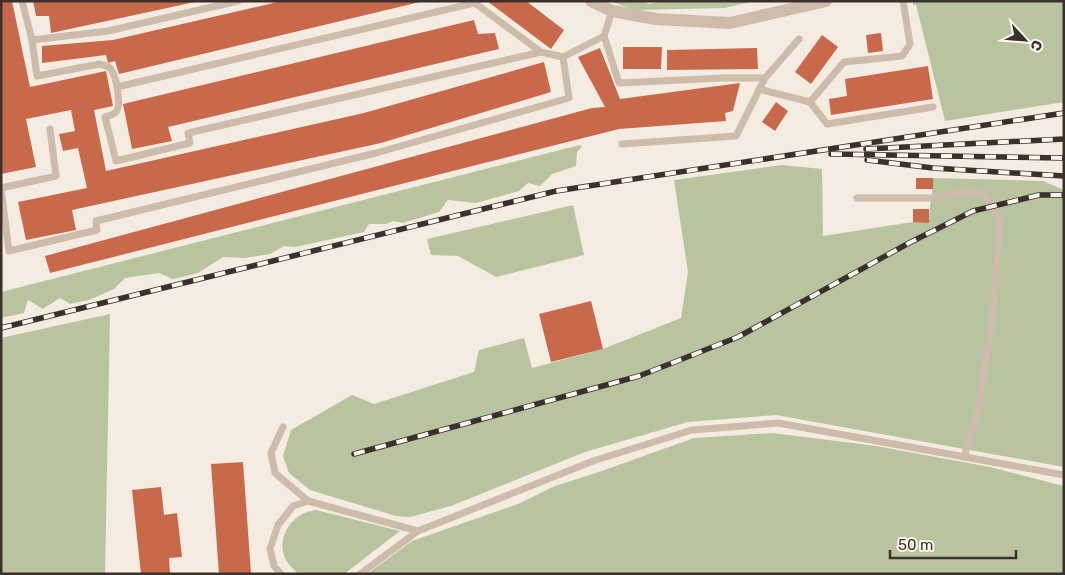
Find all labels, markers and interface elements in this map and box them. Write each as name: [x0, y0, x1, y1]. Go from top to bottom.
north arrow: [1000, 15, 1050, 65]
text: С: [1026, 37, 1046, 54]
scale bar: [890, 528, 1016, 560]
text: 50 m: [898, 536, 933, 554]

